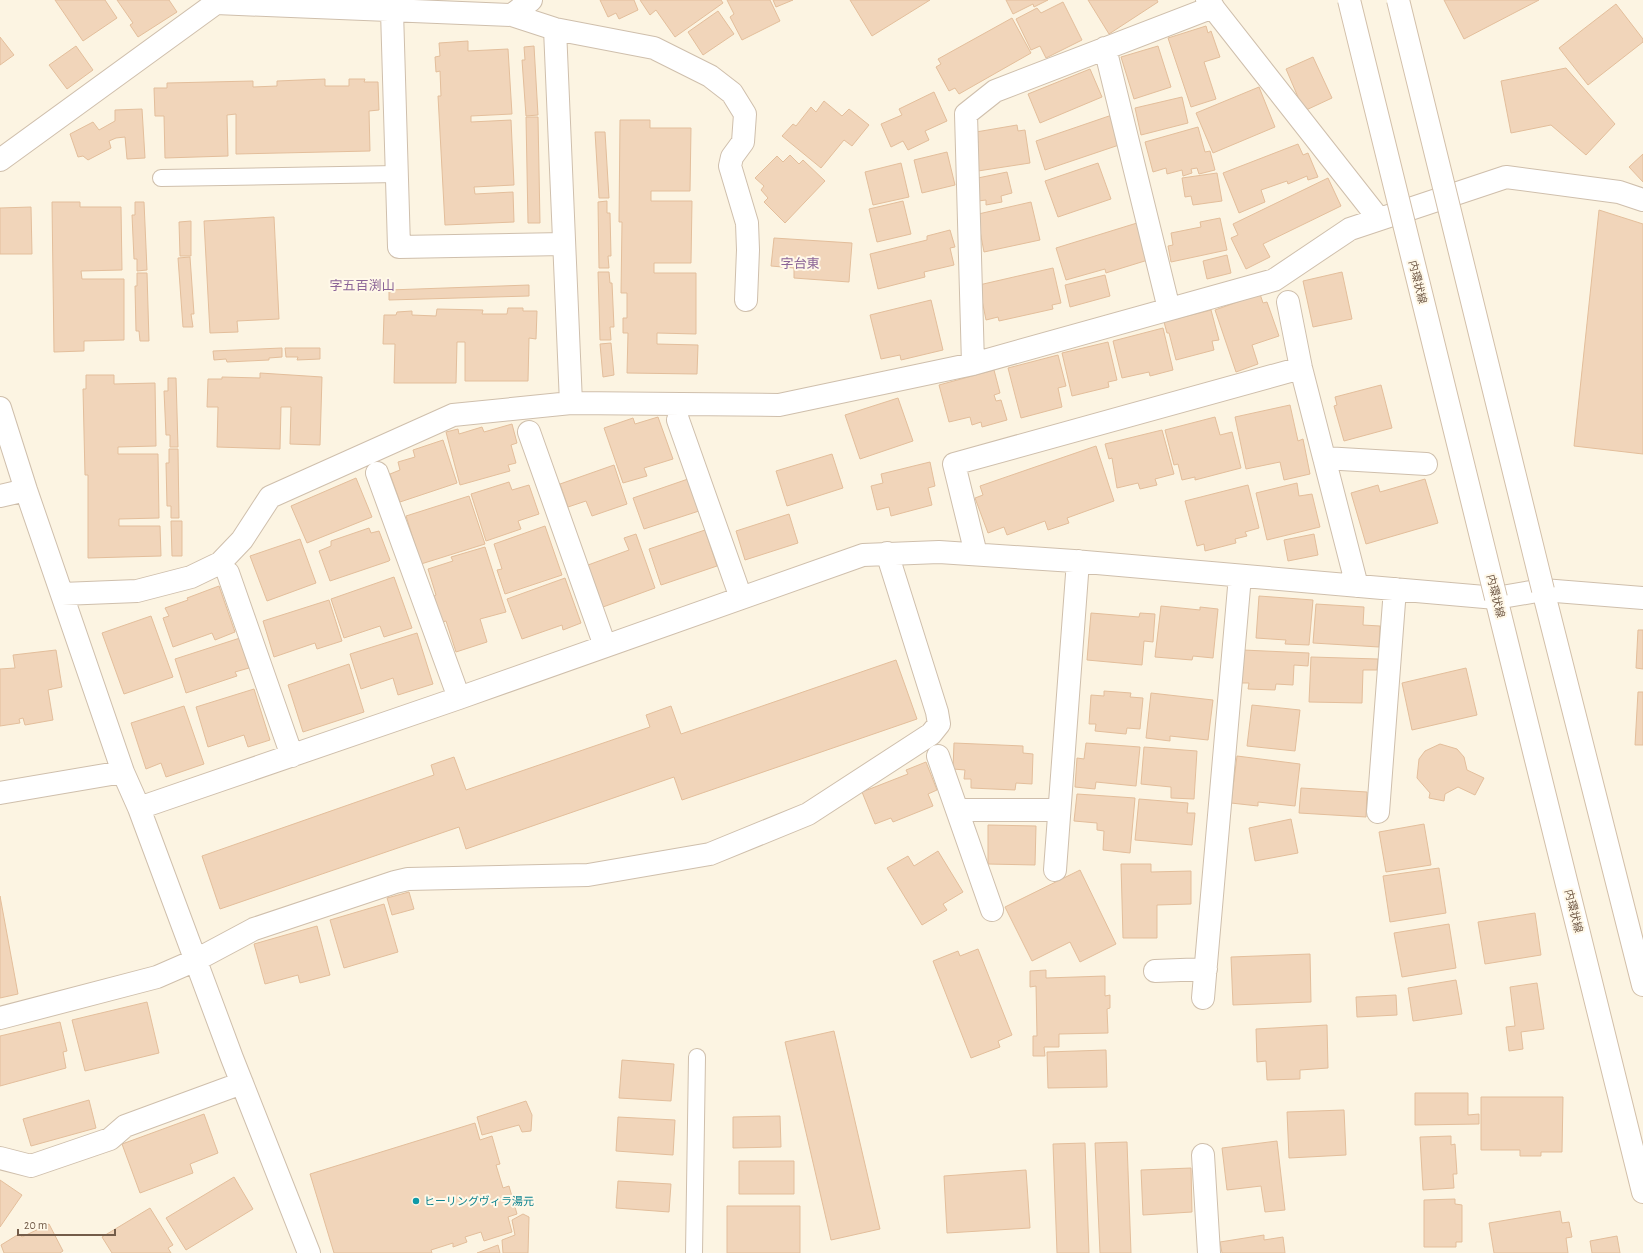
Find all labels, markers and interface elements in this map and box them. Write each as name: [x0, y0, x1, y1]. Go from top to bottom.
district label: 字台東: [780, 257, 820, 271]
street label: 内環状線: [1407, 259, 1429, 305]
district label: 字五百渕山: [329, 278, 395, 293]
street label: 内環状線: [1485, 573, 1507, 619]
street label: 内環状線: [1563, 888, 1585, 934]
place label: ヒーリングヴィラ湯元: [424, 1195, 534, 1207]
marker: ヒーリングヴィラ湯元: [411, 1196, 421, 1206]
scale bar: [18, 1211, 115, 1237]
text: 20 m: [24, 1219, 47, 1231]

